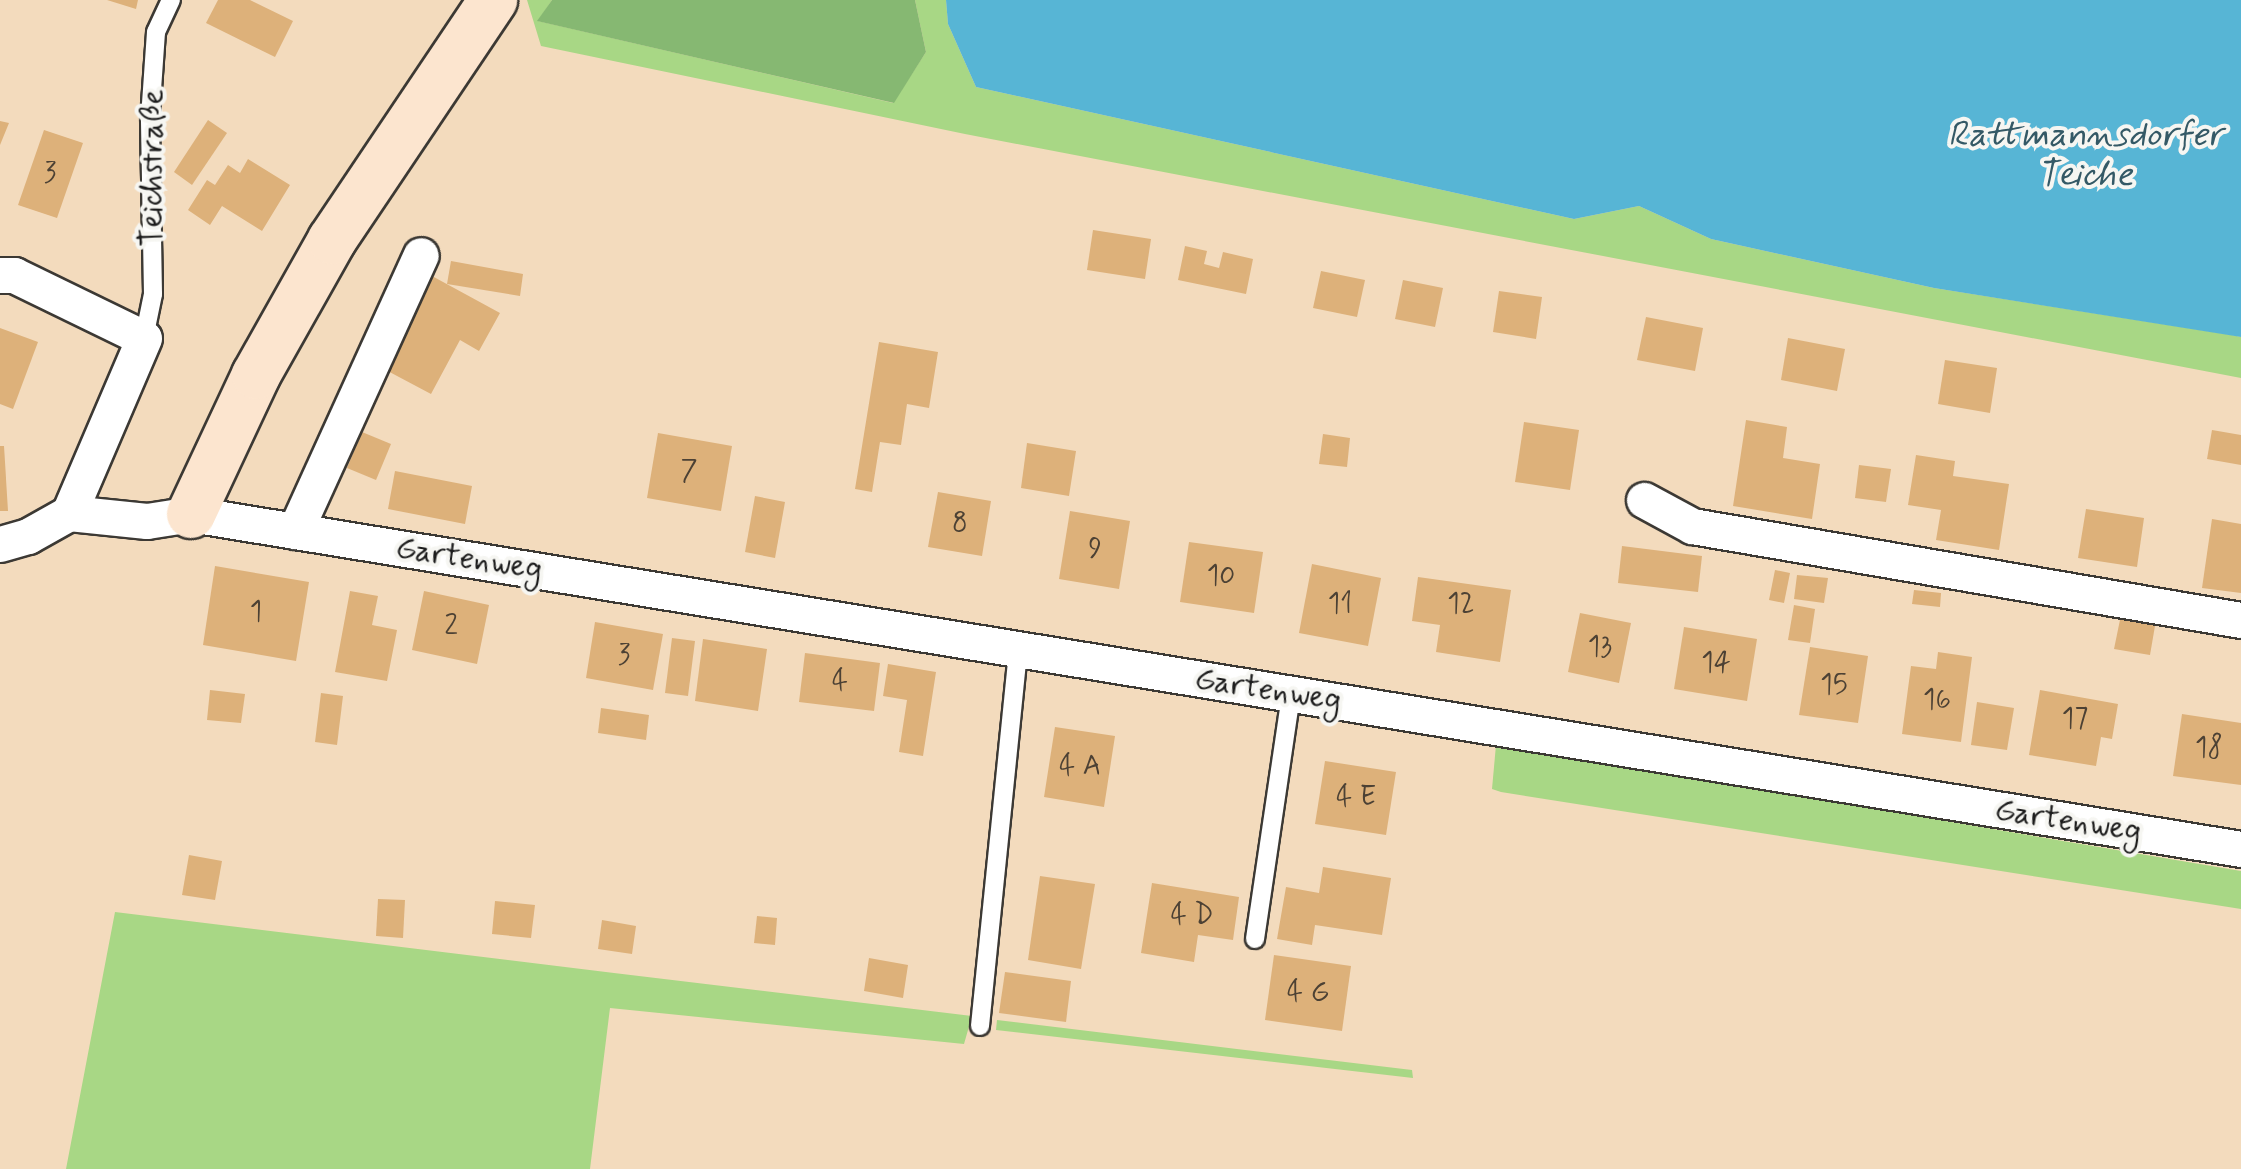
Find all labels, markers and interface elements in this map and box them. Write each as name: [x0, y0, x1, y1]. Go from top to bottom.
street label: Teichstraße: [134, 89, 172, 247]
water label: Rattmannsdorfer Teiche: [1948, 114, 2222, 196]
house number: 3: [44, 157, 56, 191]
house number: 7: [681, 455, 697, 489]
house number: 8: [952, 507, 968, 541]
street label: Gartenweg: [393, 528, 545, 590]
house number: 9: [1088, 533, 1102, 567]
house number: 10: [1207, 560, 1235, 594]
house number: 11: [1328, 588, 1352, 622]
house number: 12: [1447, 588, 1475, 622]
house number: 1: [250, 596, 262, 630]
house number: 2: [444, 610, 458, 644]
house number: 13: [1588, 631, 1612, 665]
house number: 3: [618, 639, 630, 673]
house number: 14: [1701, 647, 1731, 681]
street label: Gartenweg: [1192, 659, 1344, 721]
house number: 4: [832, 665, 848, 699]
house number: 15: [1820, 669, 1848, 703]
house number: 16: [1923, 684, 1951, 718]
house number: 17: [2062, 703, 2088, 737]
house number: 18: [2195, 732, 2223, 766]
house number: 4 A: [1059, 750, 1101, 784]
house number: 4 E: [1336, 781, 1376, 815]
street label: Gartenweg: [1992, 790, 2144, 852]
house number: 4 D: [1170, 899, 1214, 933]
house number: 4 G: [1287, 976, 1329, 1010]

